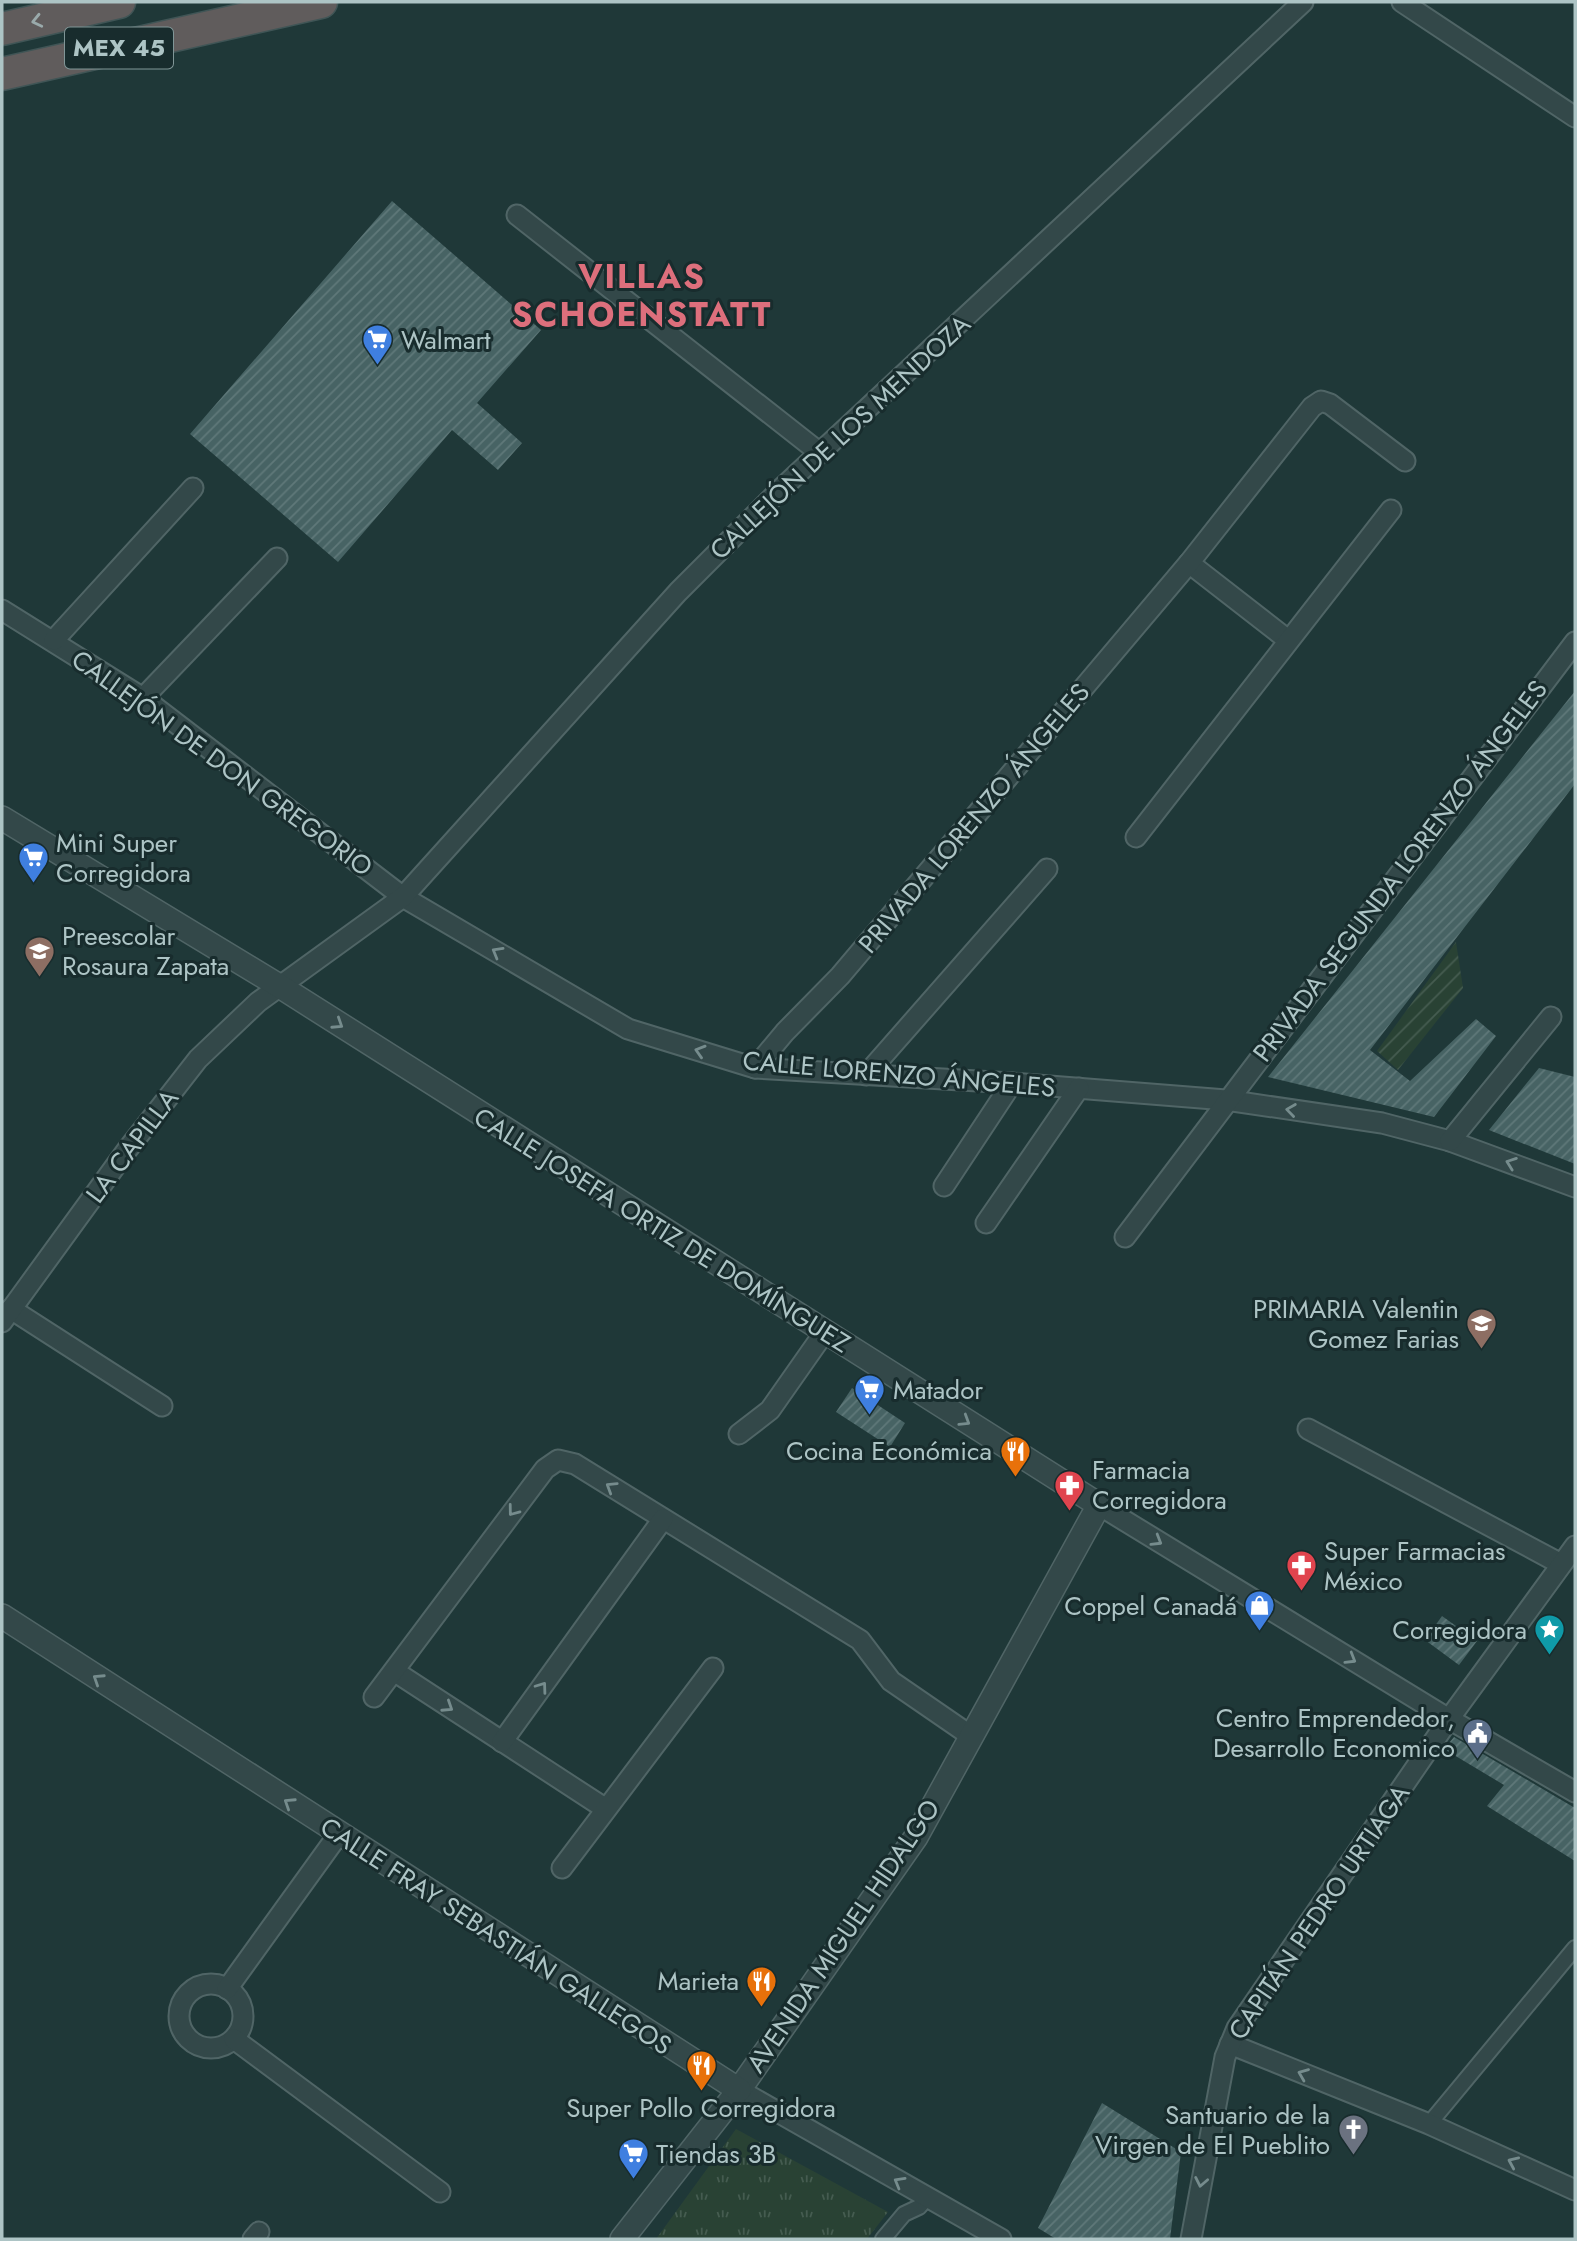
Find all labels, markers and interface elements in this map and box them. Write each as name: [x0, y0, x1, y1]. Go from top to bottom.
one-way arrow: [31, 13, 43, 27]
road number: MEX 45: [65, 28, 173, 68]
district label: VILLAS SCHOENSTATT: [512, 253, 772, 338]
street label: CALLEJÓN DE LOS MENDOZA: [701, 305, 980, 568]
place label: Walmart: [401, 321, 491, 359]
supermarket icon: Walmart: [361, 323, 395, 367]
street label: CALLEJÓN DE DON GREGORIO: [64, 641, 380, 885]
street label: PRIVADA SEGUNDA LORENZO ÁNGELES: [1244, 672, 1556, 1070]
street label: PRIVADA LORENZO ÁNGELES: [849, 675, 1099, 961]
place label: Mini Super Corregidora: [56, 824, 191, 892]
supermarket icon: Mini Super Corregidora: [16, 841, 50, 885]
place label: Preescolar Rosaura Zapata: [62, 917, 229, 985]
school or university icon: Preescolar Rosaura Zapata: [22, 934, 56, 978]
one-way arrow: [491, 947, 504, 960]
one-way arrow: [330, 1015, 343, 1028]
street label: CALLE LORENZO ÁNGELES: [741, 1041, 1057, 1107]
one-way arrow: [695, 1045, 707, 1059]
street label: LA CAPILLA: [77, 1080, 188, 1211]
street label: CALLE JOSEFA ORTIZ DE DOMÍNGUEZ: [466, 1098, 858, 1362]
one-way arrow: [1285, 1103, 1297, 1118]
one-way arrow: [1506, 1158, 1518, 1172]
place label: PRIMARIA Valentin Gomez Farias: [1253, 1290, 1459, 1358]
school or university icon: PRIMARIA Valentin Gomez Farias: [1465, 1307, 1499, 1351]
place label: Matador: [893, 1371, 983, 1409]
supermarket icon: Matador: [853, 1373, 887, 1417]
one-way arrow: [957, 1413, 970, 1426]
place label: Cocina Económica: [786, 1432, 992, 1470]
restaurant icon: Cocina Económica: [998, 1434, 1032, 1478]
place label: Farmacia Corregidora: [1092, 1451, 1227, 1519]
pharmacy icon: Farmacia Corregidora: [1052, 1468, 1086, 1512]
one-way arrow: [606, 1482, 619, 1495]
one-way arrow: [509, 1503, 522, 1516]
one-way arrow: [1149, 1532, 1162, 1545]
place label: Super Farmacias México: [1324, 1532, 1505, 1600]
pharmacy icon: Super Farmacias México: [1284, 1549, 1318, 1593]
place label: Coppel Canadá: [1064, 1587, 1237, 1625]
shop icon: Coppel Canadá: [1243, 1589, 1277, 1633]
place label: Corregidora: [1392, 1611, 1527, 1649]
place icon: Corregidora: [1533, 1613, 1567, 1657]
one-way arrow: [1344, 1651, 1357, 1664]
one-way arrow: [93, 1674, 106, 1687]
one-way arrow: [534, 1682, 546, 1695]
one-way arrow: [441, 1698, 454, 1711]
place label: Centro Emprendedor, Desarrollo Economico: [1213, 1699, 1455, 1767]
public building icon: Centro Emprendedor, Desarrollo Economico: [1461, 1716, 1495, 1760]
street label: CAPITÁN PEDRO URTIAGA: [1219, 1776, 1419, 2047]
street label: AVENIDA MIGUEL HIDALGO: [737, 1792, 949, 2080]
one-way arrow: [284, 1799, 297, 1811]
street label: CALLE FRAY SEBASTIÁN GALLEGOS: [313, 1808, 679, 2064]
place label: Marieta: [658, 1962, 739, 2000]
restaurant icon: Marieta: [745, 1964, 779, 2008]
restaurant icon: Super Pollo Corregidora: [684, 2048, 718, 2092]
one-way arrow: [1298, 2068, 1310, 2082]
place label: Super Pollo Corregidora: [566, 2089, 836, 2127]
place label: Santuario de la Virgen de El Pueblito: [1095, 2096, 1330, 2164]
church icon: Santuario de la Virgen de El Pueblito: [1336, 2113, 1370, 2157]
place label: Tiendas 3B: [656, 2135, 776, 2173]
supermarket icon: Tiendas 3B: [616, 2137, 650, 2181]
one-way arrow: [1508, 2156, 1520, 2170]
one-way arrow: [1195, 2176, 1210, 2188]
one-way arrow: [893, 2177, 906, 2190]

